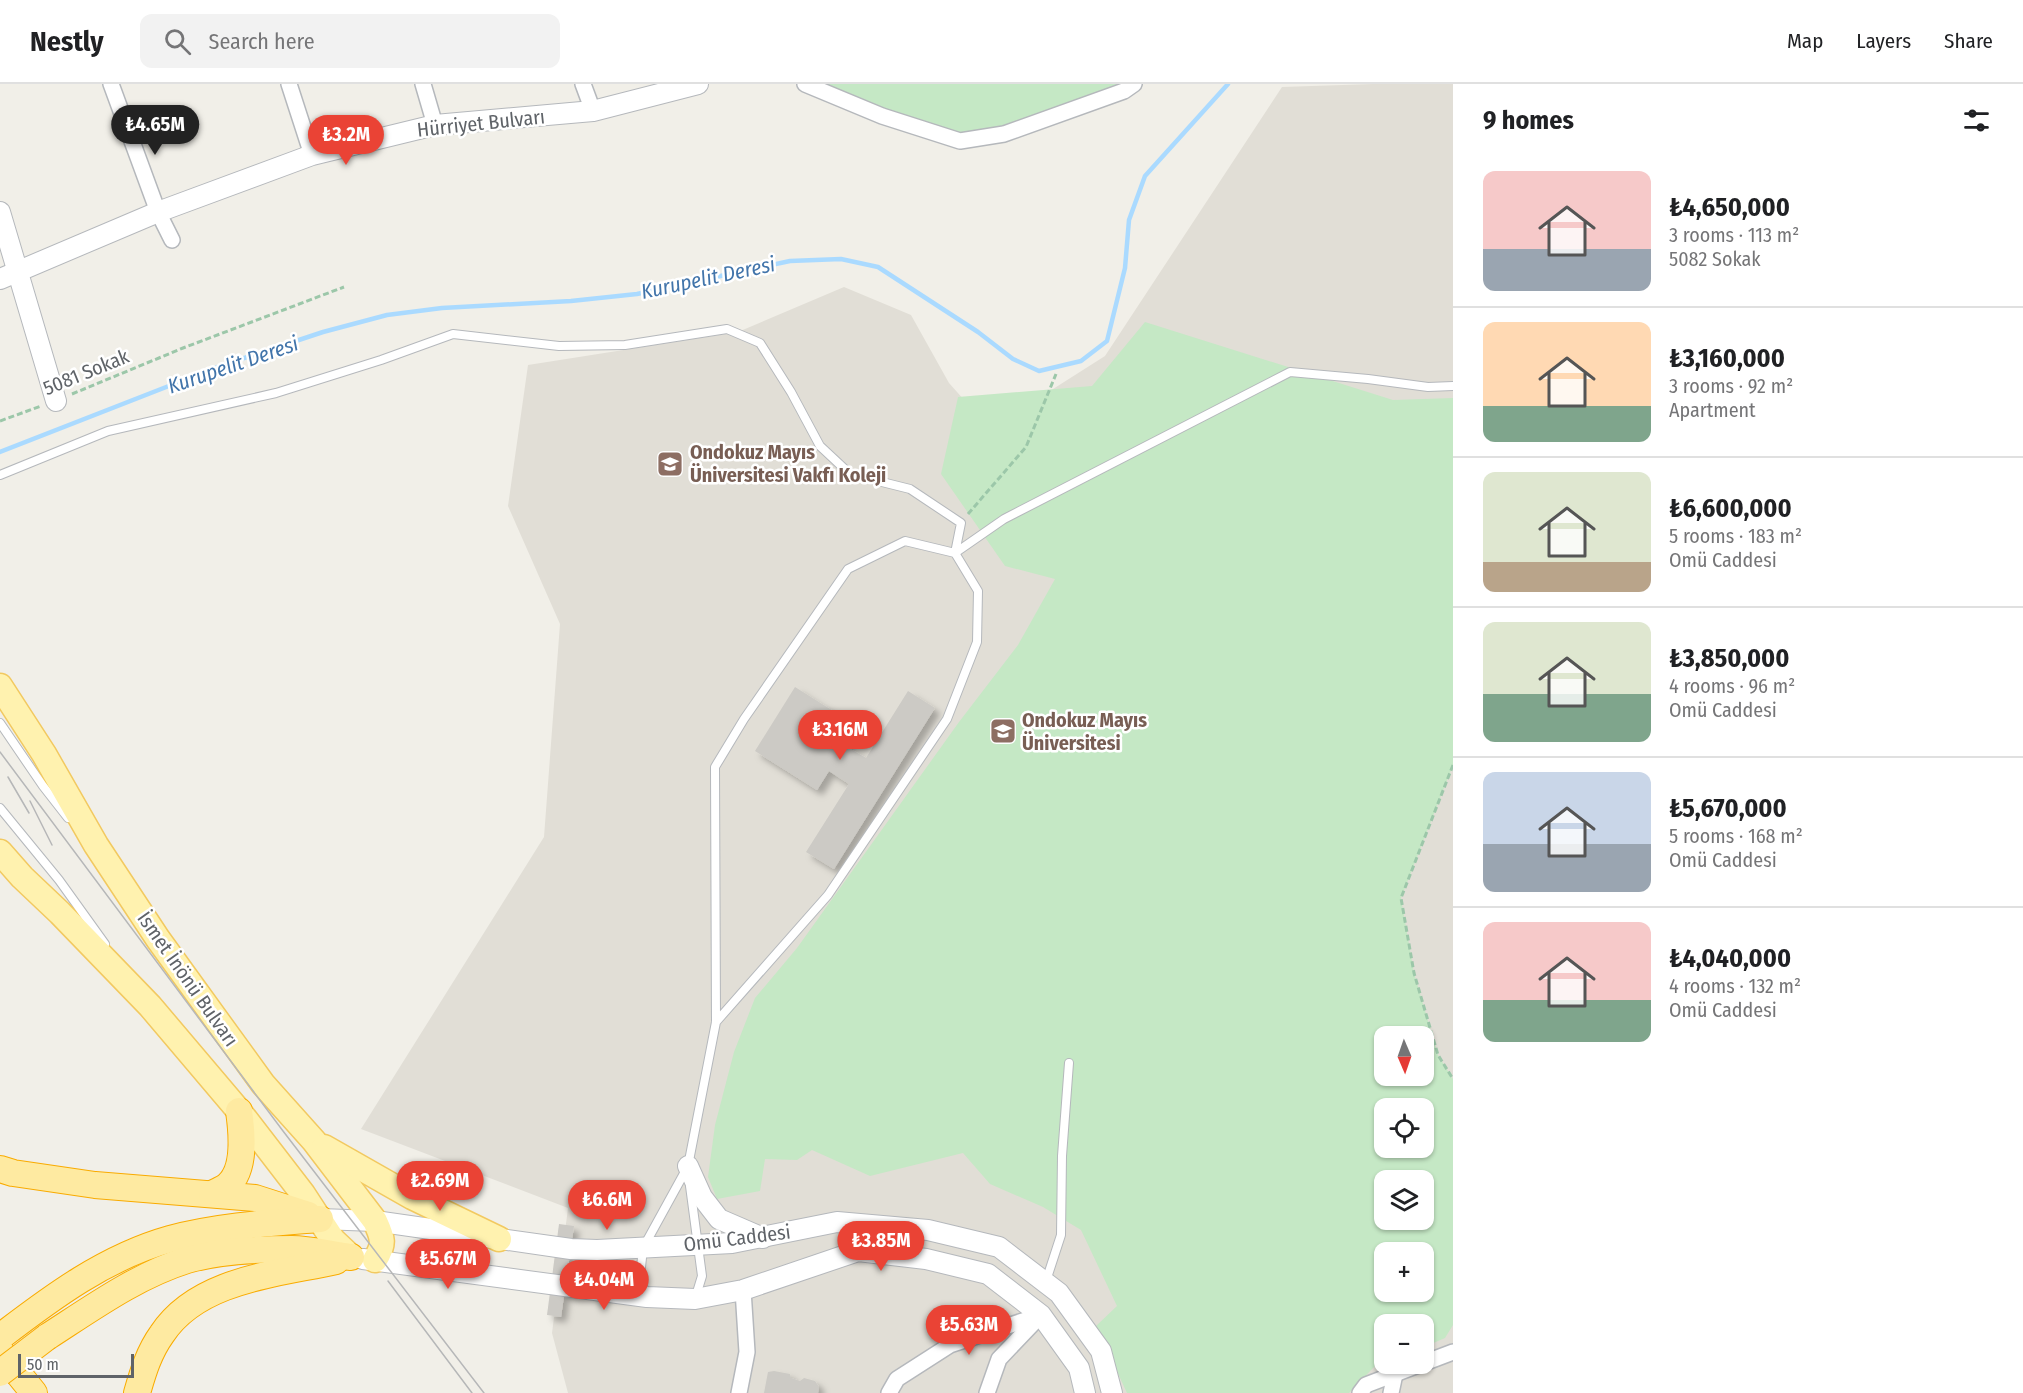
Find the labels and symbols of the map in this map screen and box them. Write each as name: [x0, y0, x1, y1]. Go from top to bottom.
street label: Hürriyet Bulvarı: [416, 104, 546, 142]
pin: ₺4.65M: [106, 105, 204, 156]
pin: ₺3.2M: [304, 115, 388, 166]
water label: Kurupelit Deresi: [639, 251, 778, 305]
water label: Kurupelit Deresi: [164, 330, 302, 400]
street label: 5081 Sokak: [40, 344, 133, 400]
place label: Ondokuz Mayıs Üniversitesi Vakfı Koleji: [690, 440, 886, 487]
school or university icon: Ondokuz Mayıs Üniversitesi Vakfı Koleji: [655, 449, 685, 479]
place label: Ondokuz Mayıs Üniversitesi: [1022, 708, 1147, 755]
pin: ₺3.16M: [791, 710, 889, 761]
school or university icon: Ondokuz Mayıs Üniversitesi: [988, 716, 1018, 746]
street label: İsmet İnönü Bulvarı: [133, 907, 243, 1051]
north arrow: [1374, 1026, 1434, 1086]
pin: ₺2.69M: [391, 1161, 489, 1212]
pin: ₺6.6M: [565, 1180, 649, 1231]
street label: Omü Caddesi: [682, 1220, 792, 1256]
pin: ₺3.85M: [832, 1221, 930, 1272]
pin: ₺5.67M: [399, 1239, 497, 1290]
pin: ₺4.04M: [555, 1260, 653, 1311]
pin: ₺5.63M: [920, 1305, 1018, 1356]
scale bar: [18, 1351, 134, 1378]

